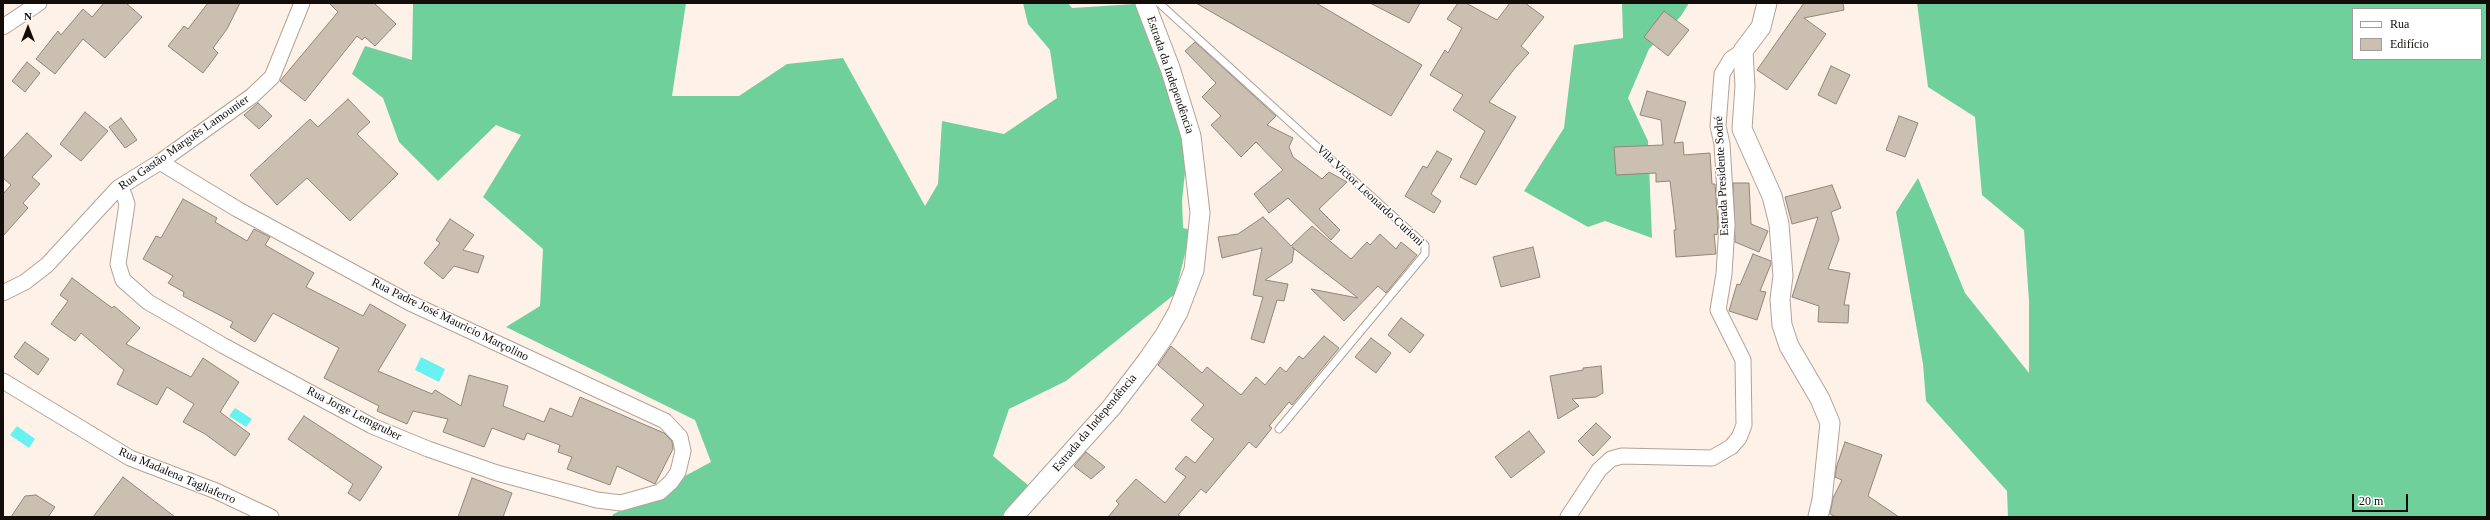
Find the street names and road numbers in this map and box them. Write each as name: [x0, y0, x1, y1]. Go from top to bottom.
street label: Estrada da Independência: [1143, 14, 1197, 136]
street label: Rua Gastão Marguês Lamounier: [116, 92, 252, 194]
street label: Estrada Presidente Sodré: [1712, 116, 1732, 236]
street label: Vila Victor Leonardo Curioni: [1313, 142, 1427, 250]
street label: Rua Padre José Mauricio Marçolino: [369, 276, 531, 364]
street label: Estrada da Independência: [1050, 371, 1140, 475]
street label: Rua Jorge Lemgruber: [304, 384, 404, 444]
street label: Rua Madalena Tagliaferro: [116, 445, 238, 507]

